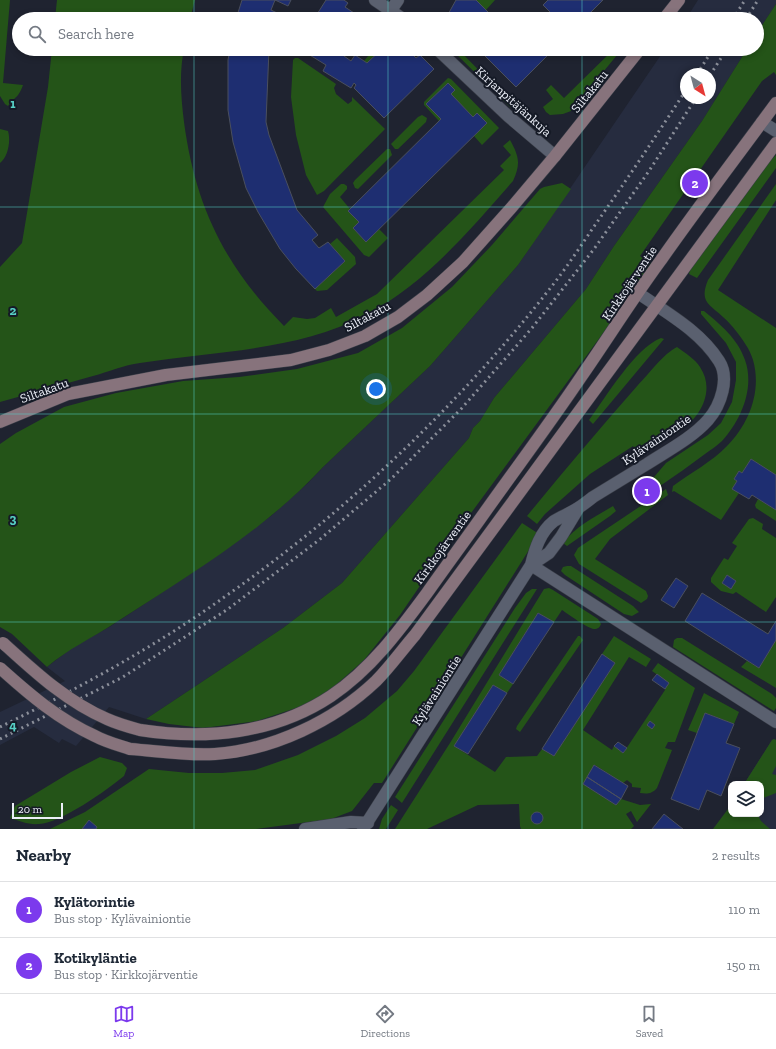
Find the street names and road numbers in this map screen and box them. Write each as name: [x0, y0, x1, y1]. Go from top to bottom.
street label: Kirjanpitäjänkuja: [472, 63, 555, 141]
street label: Siltakatu: [568, 67, 611, 116]
street label: Kirkkojärventie: [599, 243, 661, 324]
street label: Siltakatu: [342, 298, 394, 335]
street label: Siltakatu: [18, 375, 71, 406]
street label: Kylävainiontie: [619, 411, 694, 468]
street label: Kirkkojärventie: [411, 508, 475, 587]
street label: Kylävainiontie: [409, 652, 464, 728]

